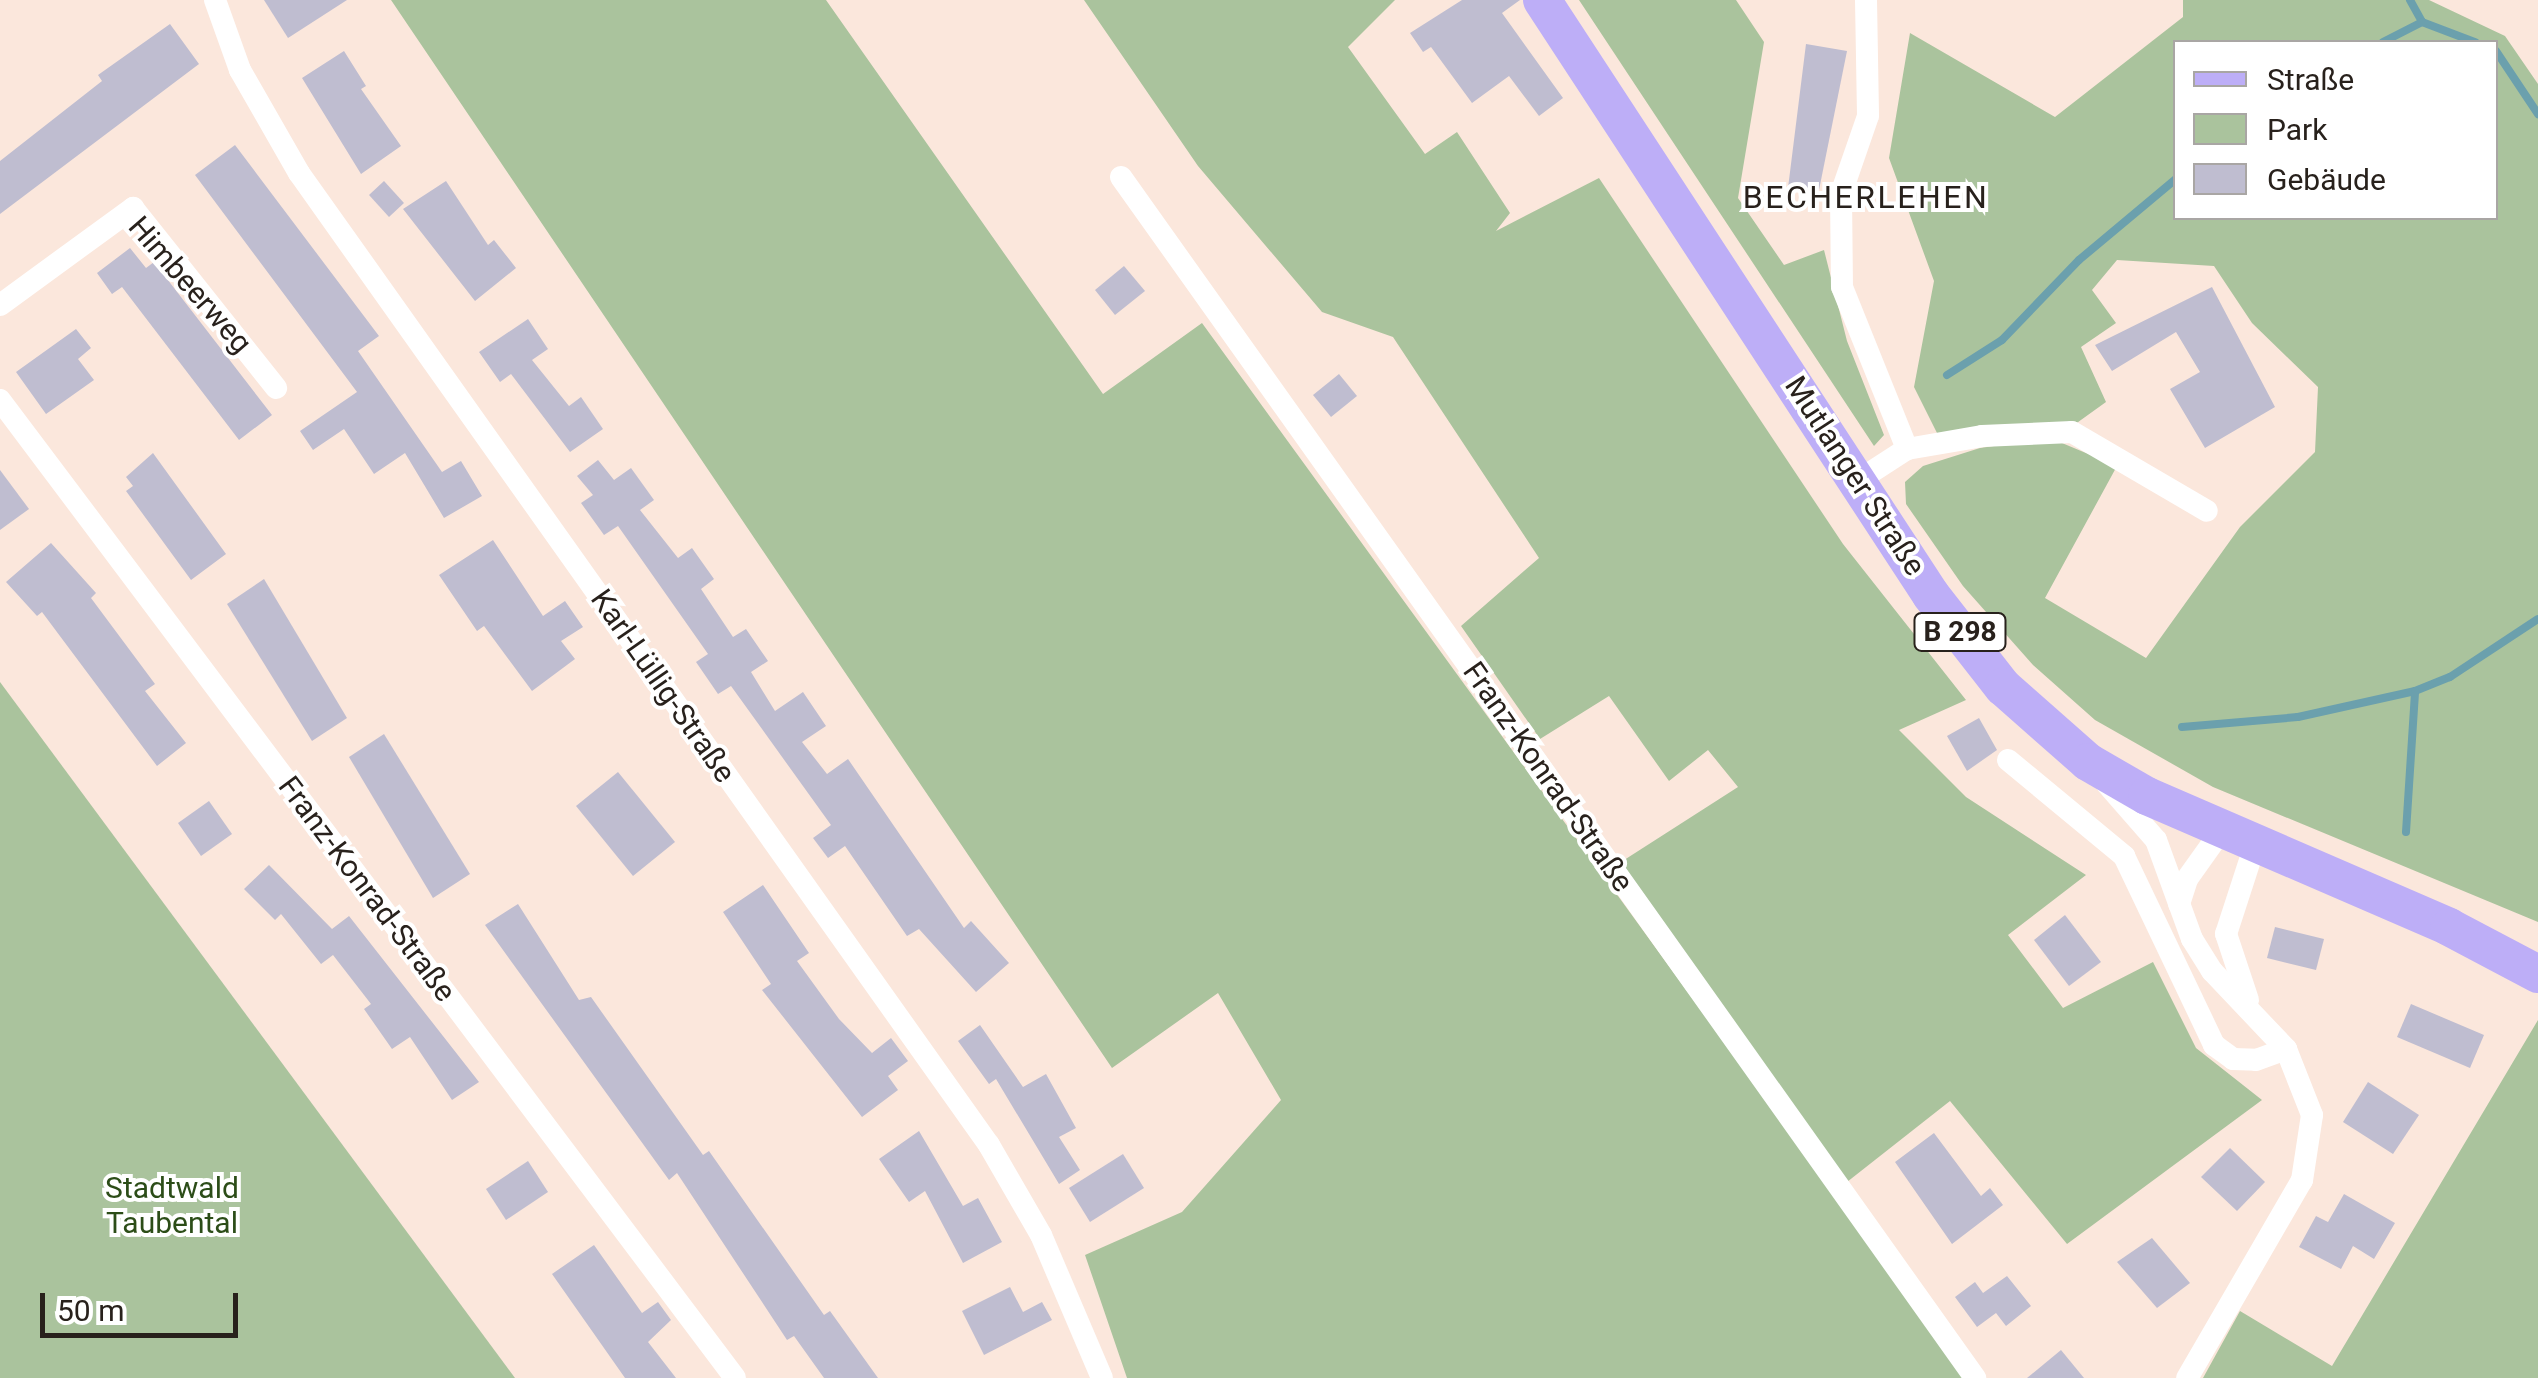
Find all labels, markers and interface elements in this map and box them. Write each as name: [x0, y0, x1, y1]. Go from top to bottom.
legend: [2173, 40, 2498, 220]
text: Straße: [2267, 62, 2354, 97]
text: Park: [2267, 112, 2327, 147]
text: Gebäude: [2267, 162, 2386, 197]
district label: BECHERLEHEN: [1743, 178, 1989, 216]
street label: Himbeerweg: [121, 209, 259, 361]
street label: Mutlanger Straße: [1777, 370, 1933, 582]
street label: Karl-Lüllig-Straße: [583, 583, 743, 789]
road number: B 298: [1912, 609, 2008, 655]
street label: Franz-Konrad-Straße: [1455, 655, 1641, 899]
street label: Franz-Konrad-Straße: [271, 769, 463, 1009]
park label: Stadtwald Taubental: [105, 1170, 239, 1240]
scale bar: [45, 1273, 242, 1335]
text: 50 m: [57, 1293, 124, 1328]

